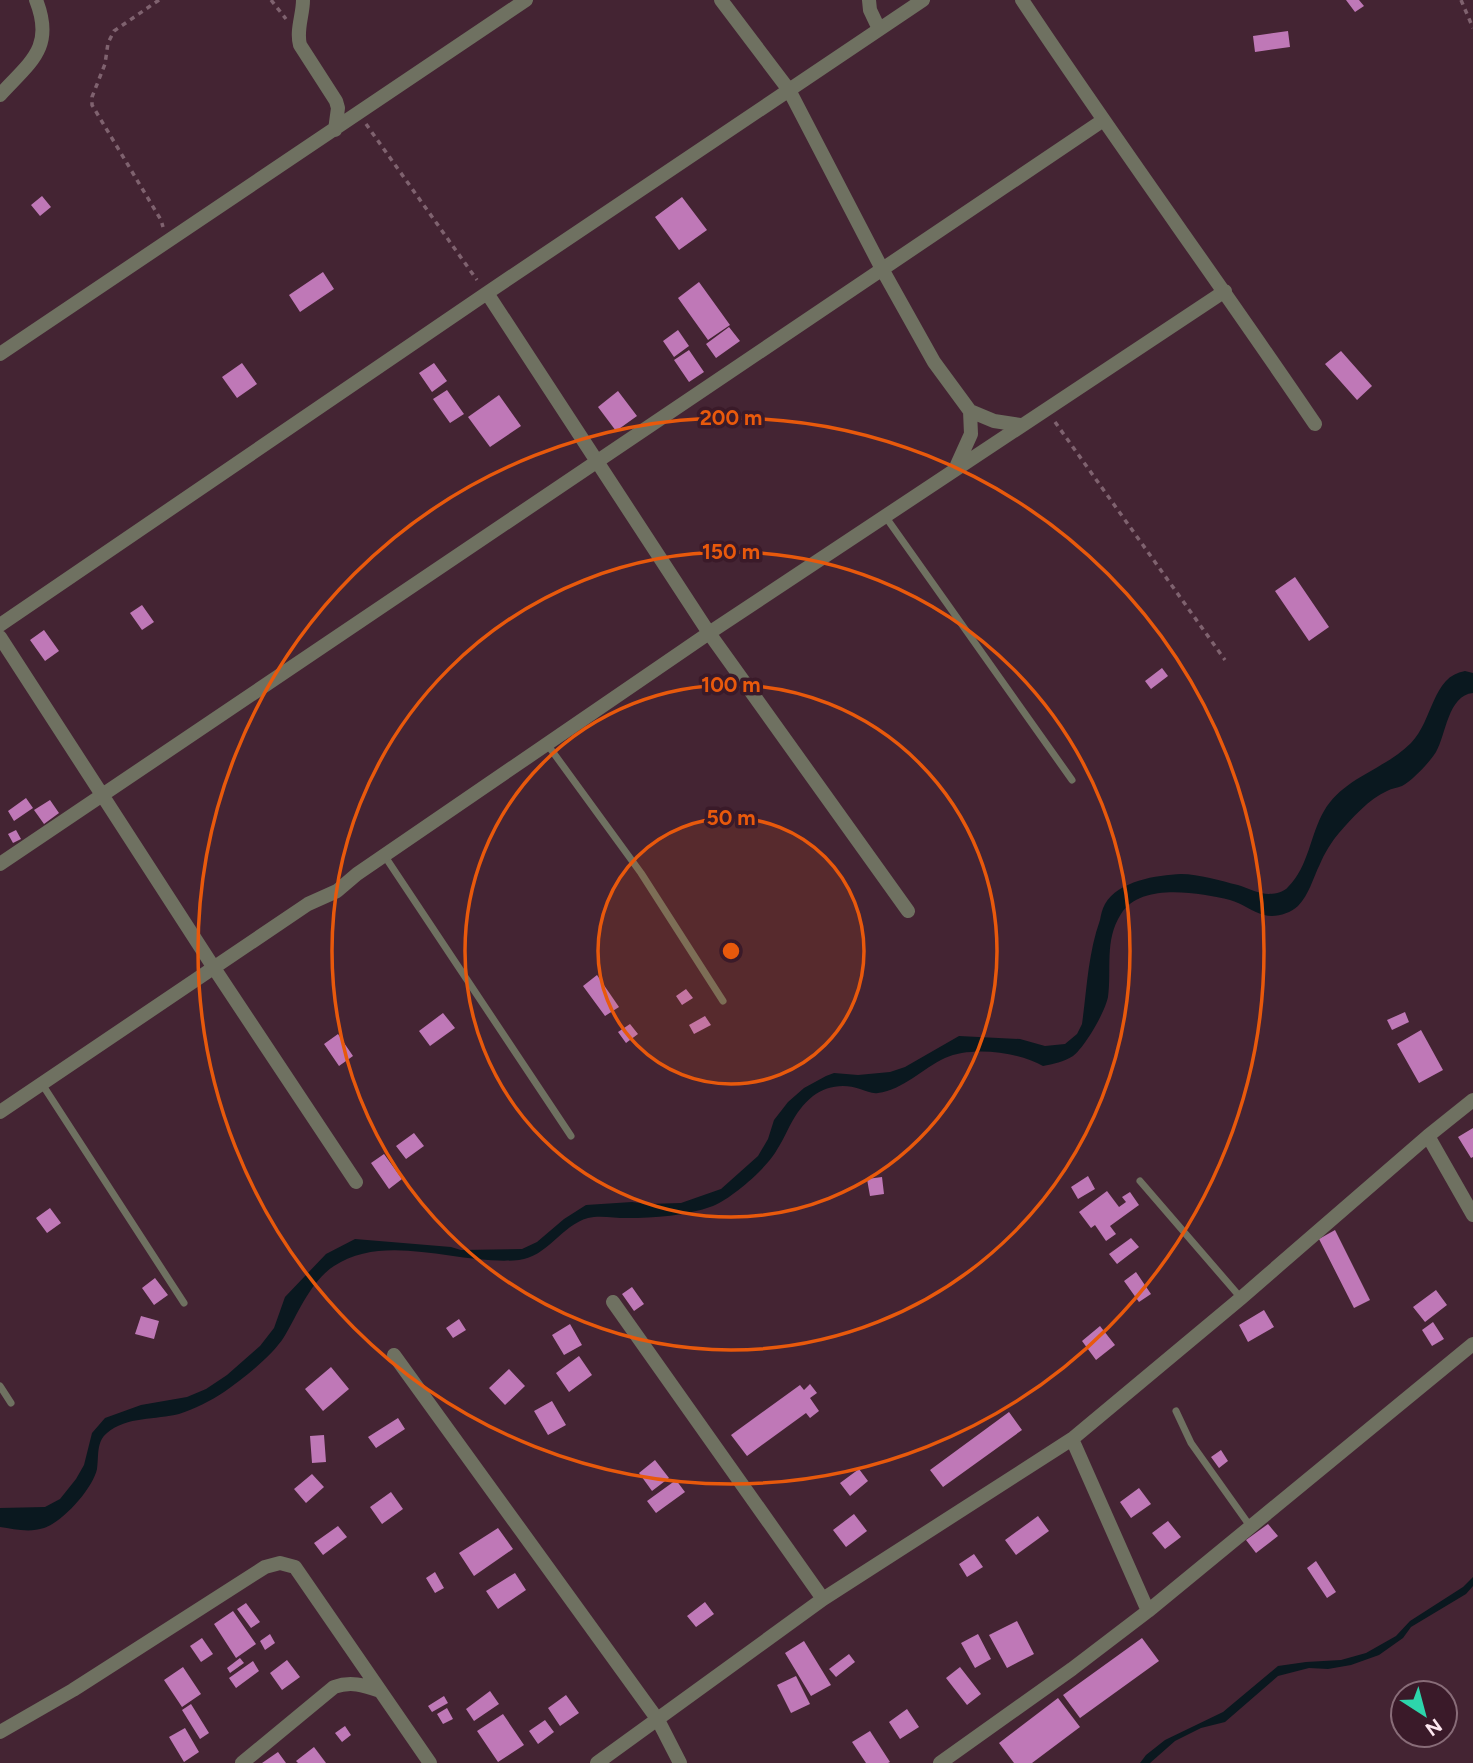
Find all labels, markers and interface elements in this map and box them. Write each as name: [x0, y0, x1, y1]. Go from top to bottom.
text: 200 m: [700, 405, 762, 430]
text: 150 m: [702, 539, 760, 564]
text: 100 m: [701, 672, 761, 697]
text: 50 m: [706, 805, 756, 830]
centre of rings: [719, 939, 743, 963]
north arrow: [1389, 1679, 1459, 1749]
text: N: [1421, 1714, 1446, 1741]

